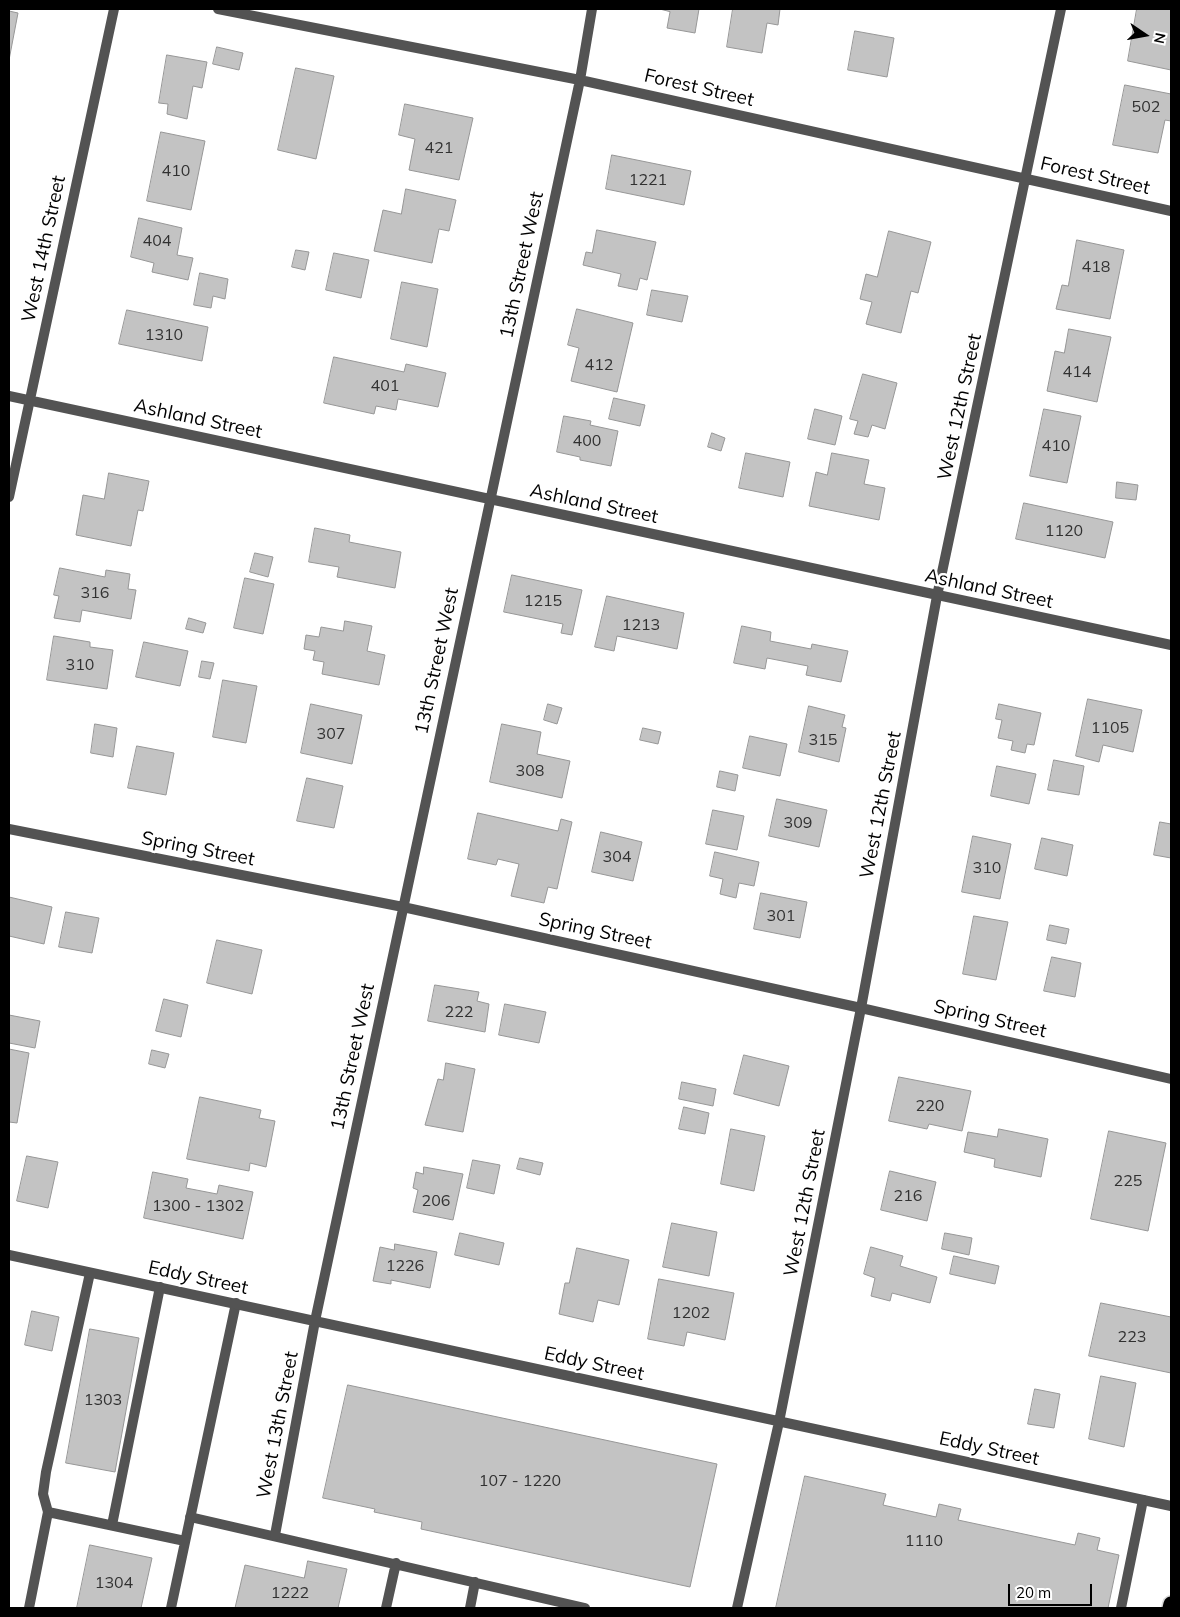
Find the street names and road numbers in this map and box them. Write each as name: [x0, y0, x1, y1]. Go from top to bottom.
street label: Forest Street: [642, 64, 756, 112]
street label: Forest Street: [1038, 152, 1152, 200]
street label: West 14th Street: [17, 174, 71, 324]
street label: 13th Street West: [495, 190, 549, 340]
street label: West 12th Street: [933, 332, 987, 482]
street label: Ashland Street: [132, 394, 264, 444]
street label: Ashland Street: [528, 479, 660, 529]
street label: Ashland Street: [923, 564, 1055, 614]
street label: 13th Street West: [410, 586, 464, 736]
street label: West 12th Street: [856, 730, 906, 880]
street label: Spring Street: [140, 827, 256, 871]
street label: Spring Street: [537, 908, 653, 954]
street label: 13th Street West: [326, 982, 380, 1132]
street label: Spring Street: [932, 995, 1048, 1043]
street label: West 12th Street: [780, 1128, 830, 1278]
street label: Eddy Street: [146, 1256, 250, 1300]
street label: Eddy Street: [542, 1342, 646, 1386]
street label: West 13th Street: [253, 1350, 303, 1500]
street label: Eddy Street: [937, 1427, 1041, 1471]

